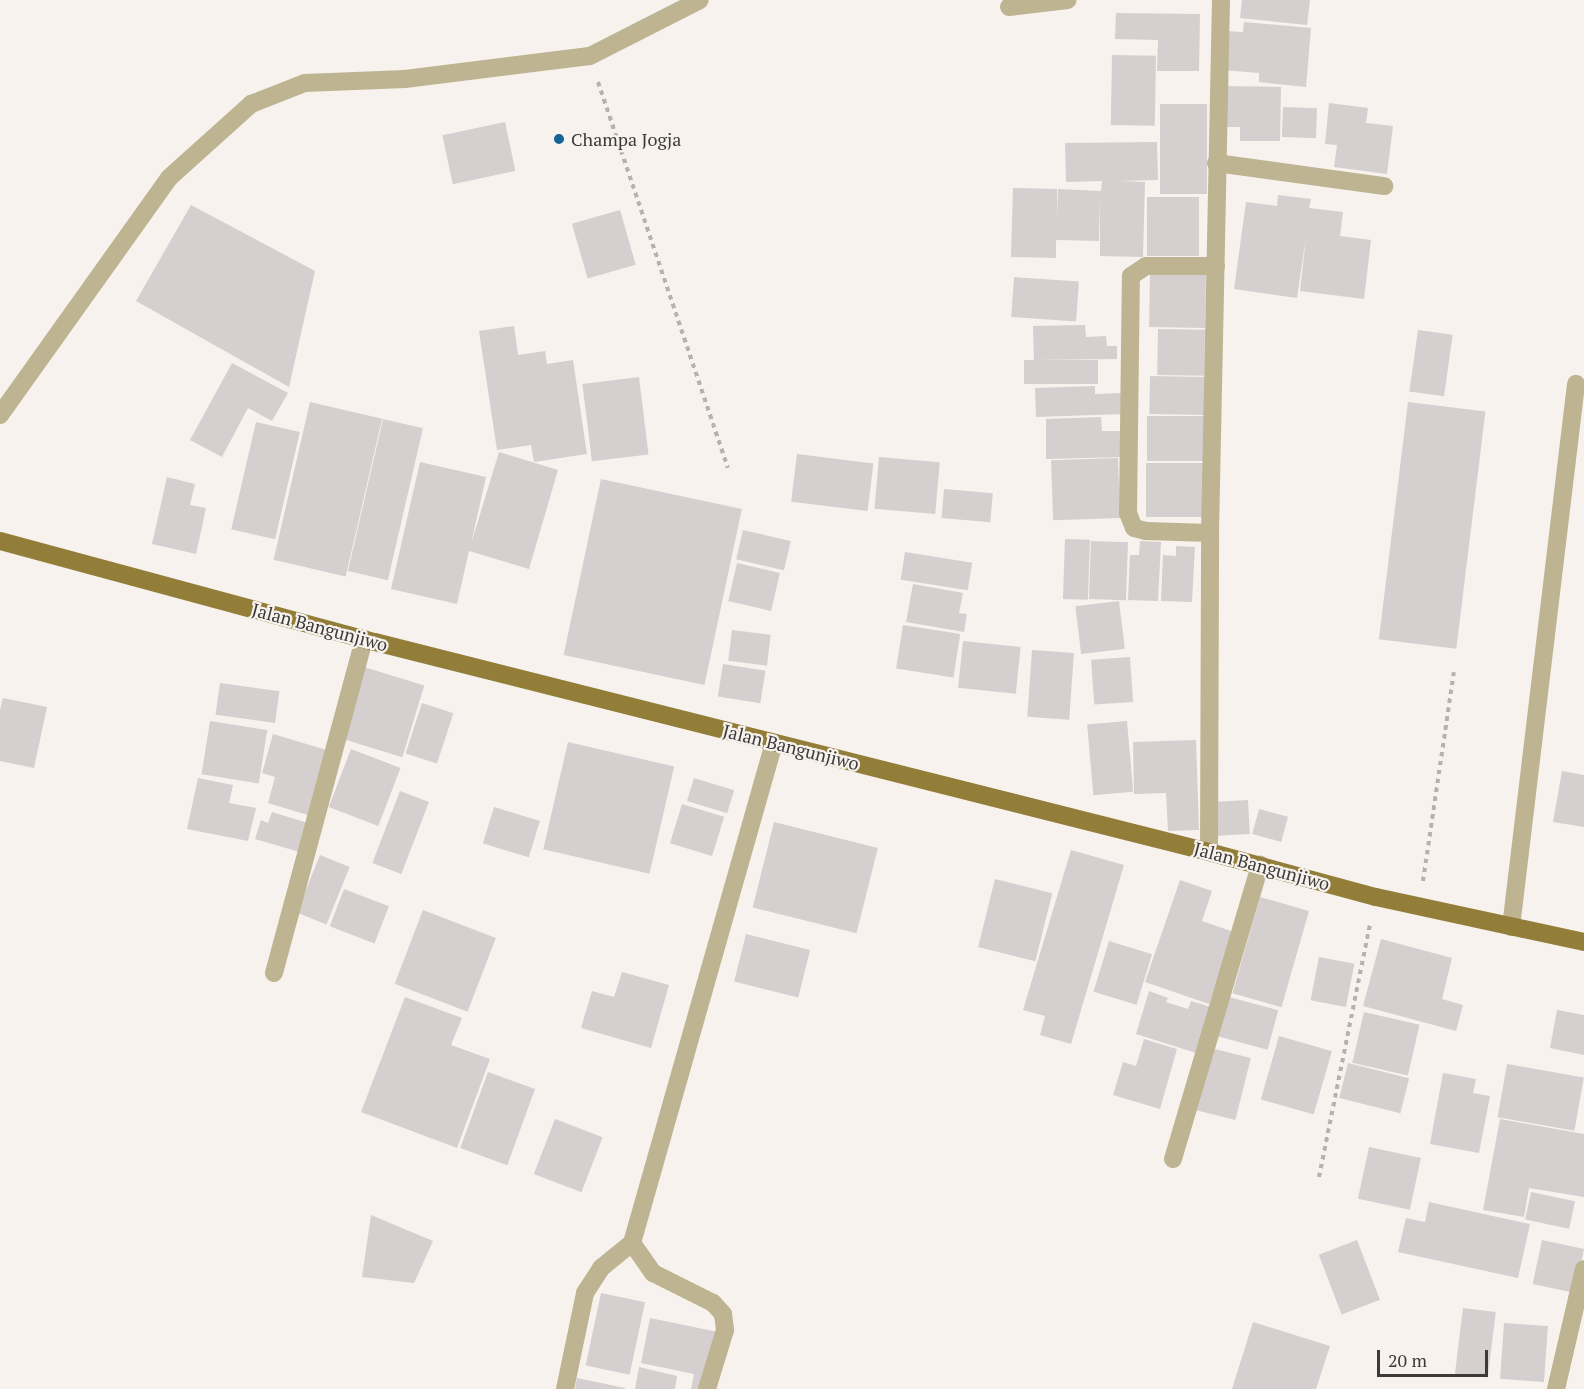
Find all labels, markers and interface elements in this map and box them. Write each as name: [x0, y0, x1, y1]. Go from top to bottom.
place label: Champa Jogja: [571, 128, 681, 150]
marker: Champa Jogja: [552, 132, 566, 146]
street label: Jalan Bangunjiwo: [250, 599, 390, 655]
street label: Jalan Bangunjiwo: [721, 720, 861, 774]
street label: Jalan Bangunjiwo: [1192, 838, 1332, 894]
scale bar: [1380, 1338, 1491, 1376]
text: 20 m: [1388, 1348, 1427, 1372]

